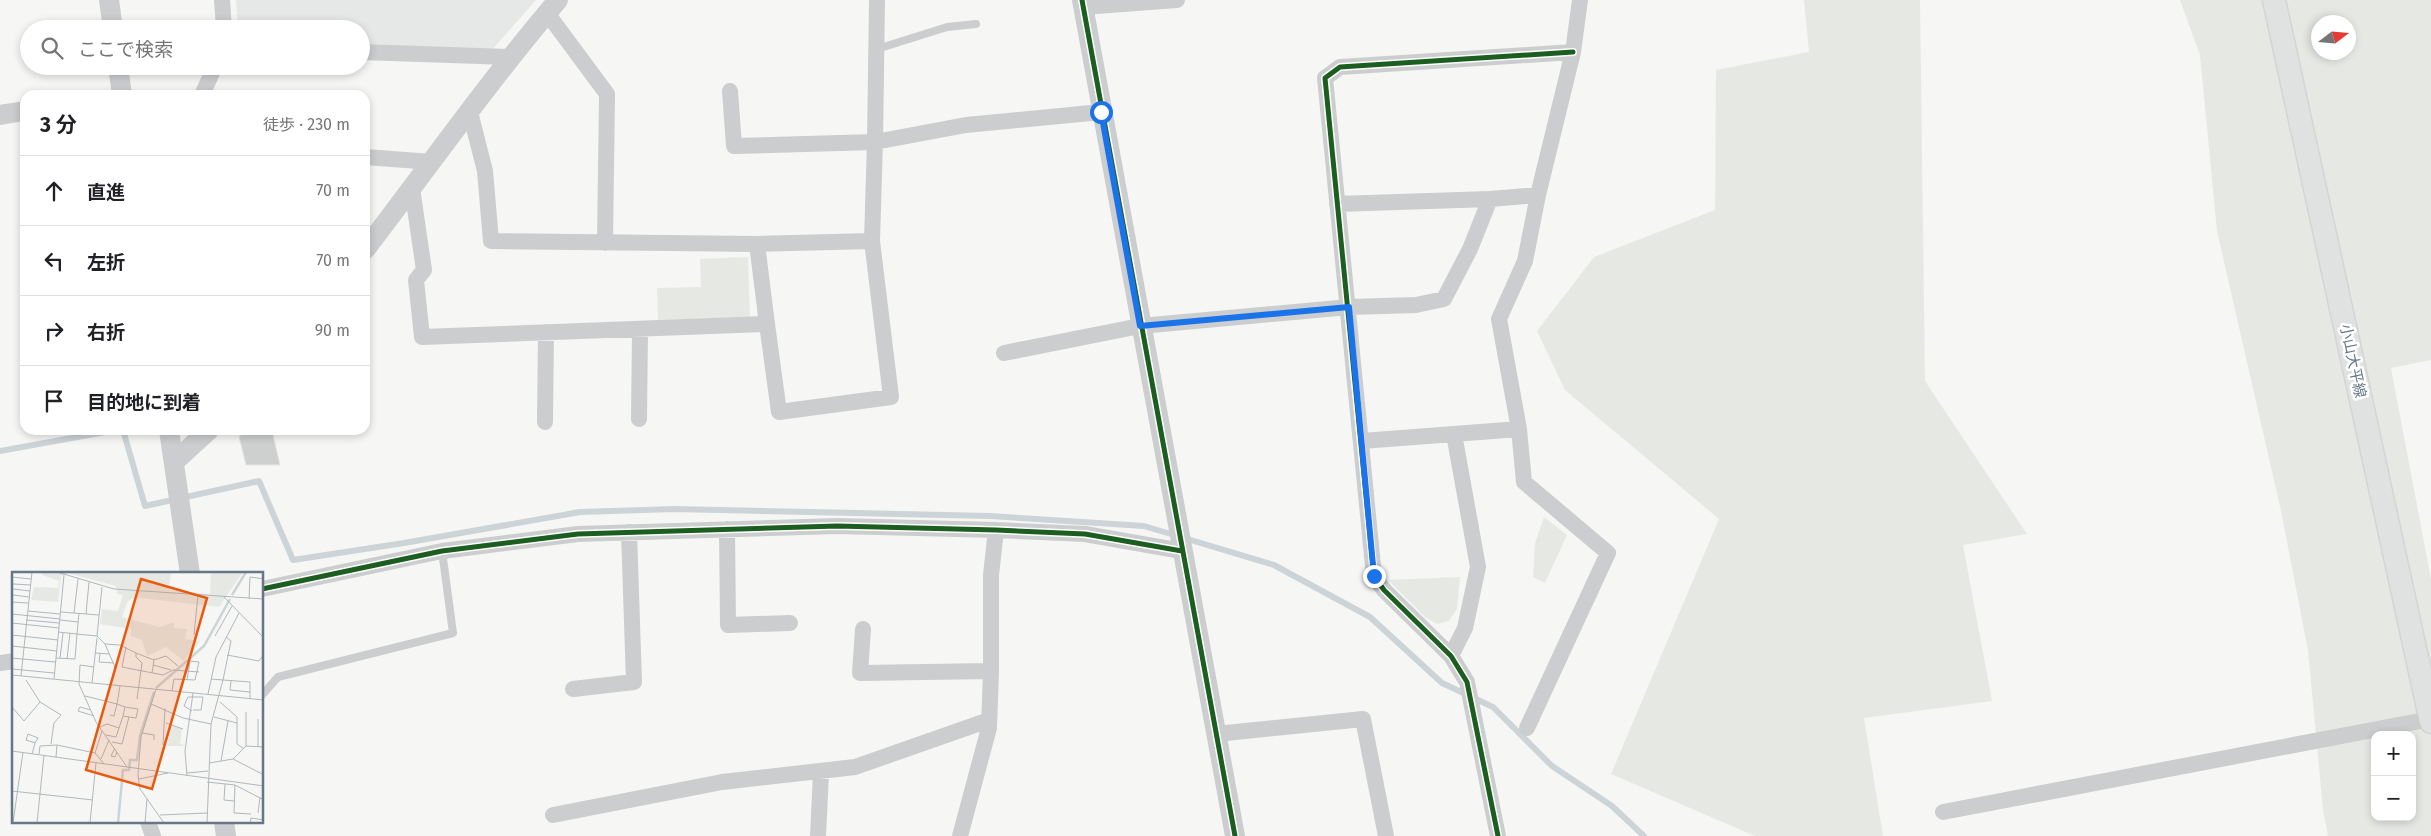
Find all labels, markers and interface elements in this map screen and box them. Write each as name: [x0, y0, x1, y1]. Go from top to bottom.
north arrow: [2311, 15, 2356, 60]
search box: [20, 20, 370, 75]
icon: search: [38, 34, 66, 62]
text: ここで検索: [78, 38, 173, 61]
route start: [1090, 101, 1113, 124]
text: 3 分: [40, 112, 77, 138]
text: 徒歩 · 230 m: [263, 115, 350, 134]
icon: ahead: [40, 177, 68, 205]
text: 直進: [87, 181, 125, 204]
text: 70 m: [316, 181, 350, 200]
icon: left: [40, 247, 68, 275]
text: 左折: [87, 251, 125, 274]
text: 70 m: [316, 251, 350, 270]
icon: right: [40, 317, 68, 345]
text: 右折: [87, 321, 125, 344]
text: 90 m: [315, 321, 350, 340]
street label: 小山大平線: [2336, 322, 2370, 400]
icon: arrive: [40, 387, 68, 415]
text: 目的地に到着: [87, 391, 201, 414]
route end: [1363, 565, 1386, 588]
inset map: [12, 572, 264, 824]
map controls: [2371, 731, 2416, 821]
button: +: [2371, 731, 2416, 776]
button: −: [2371, 776, 2416, 821]

